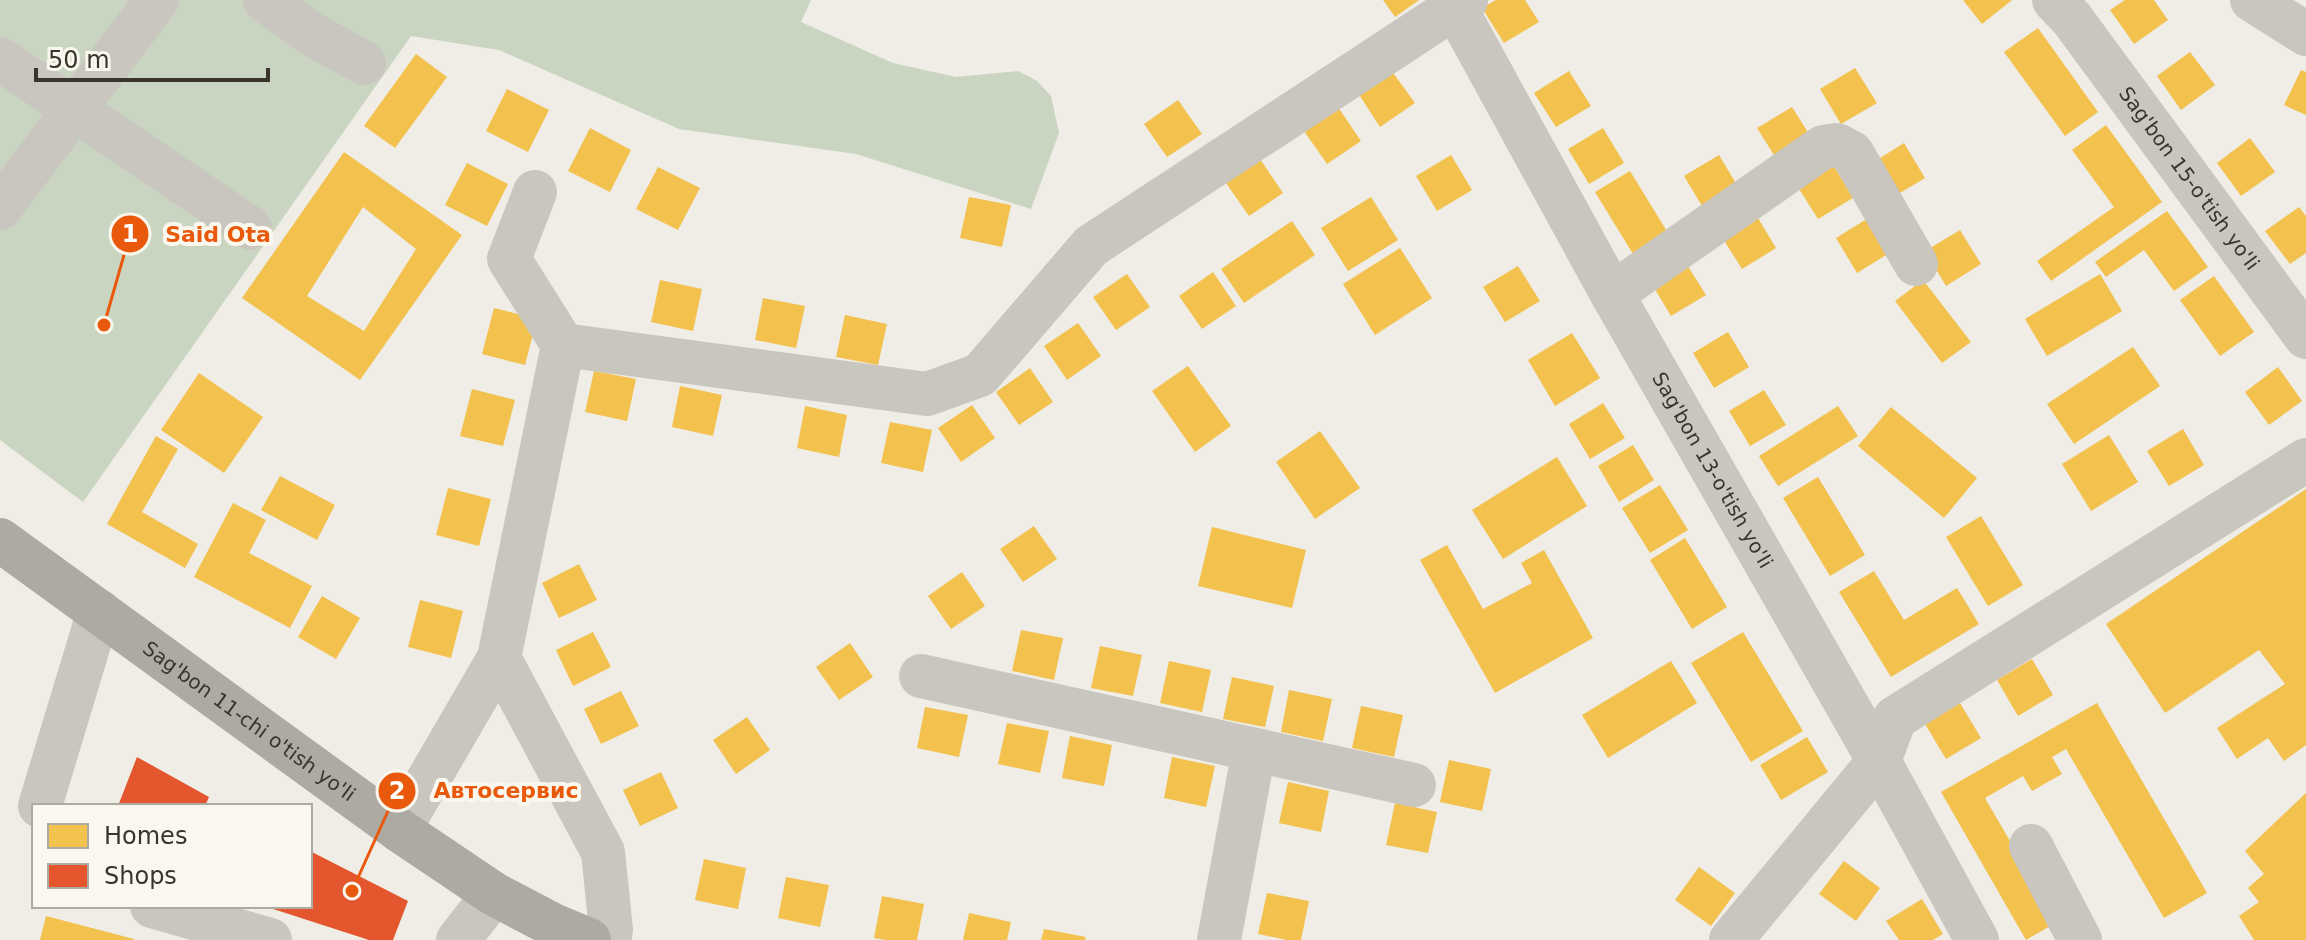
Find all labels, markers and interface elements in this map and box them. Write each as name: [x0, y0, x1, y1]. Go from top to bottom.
scale bar: [36, 32, 268, 82]
text: 50 m: [48, 46, 110, 74]
street label: Sag'bon 15-o'tish yo'li: [2114, 82, 2265, 275]
callout: Said Ota: [110, 211, 287, 257]
text: 1: [122, 220, 138, 248]
text: Said Ota: [165, 222, 271, 247]
street label: Sag'bon 13-o'tish yo'li: [1647, 368, 1778, 572]
street label: Sag'bon 11-chi o'tish yo'li: [138, 636, 360, 806]
callout: Автосервис: [377, 768, 594, 814]
text: 2: [389, 777, 405, 805]
text: Автосервис: [434, 778, 578, 803]
legend: [32, 804, 312, 908]
text: Homes: [104, 822, 187, 850]
text: Shops: [104, 862, 177, 890]

